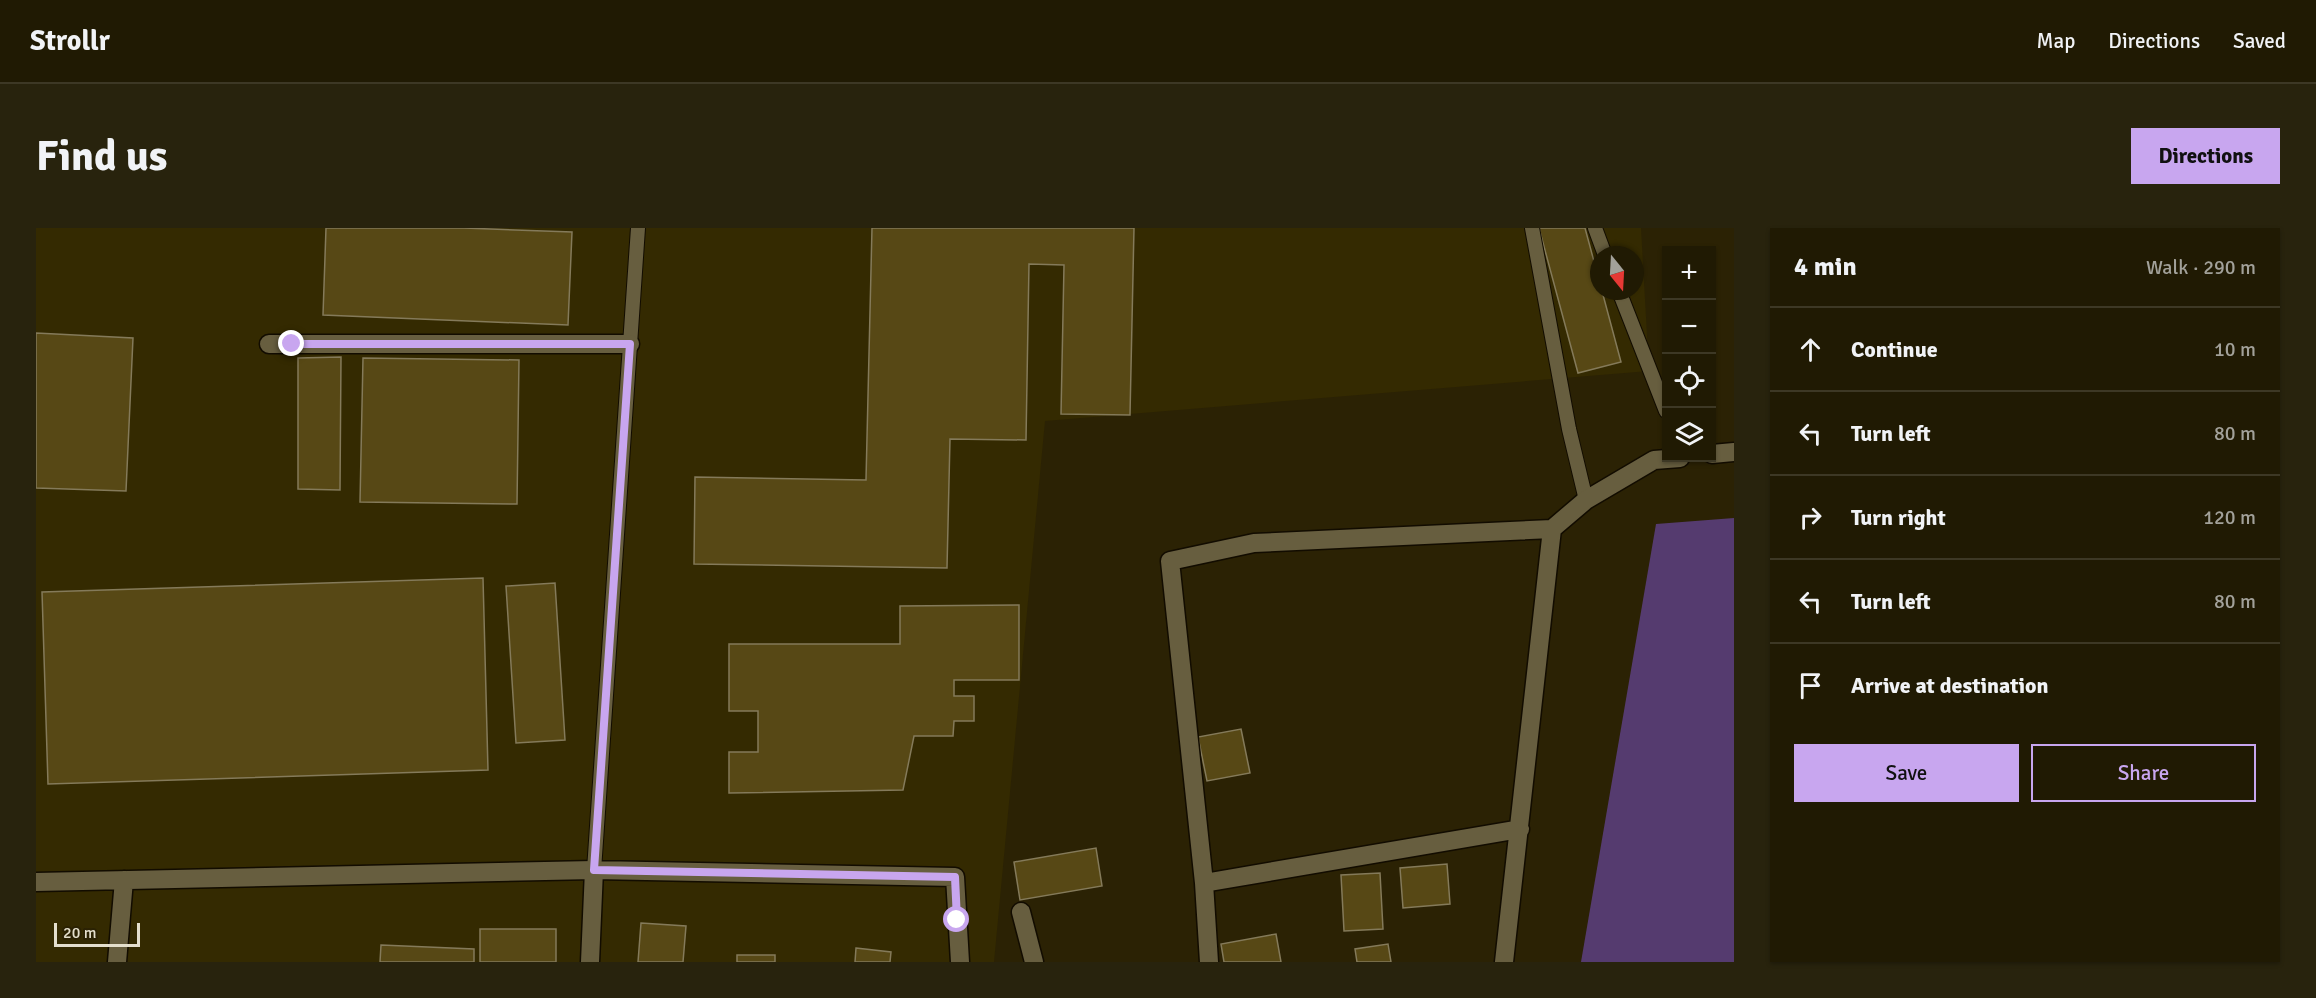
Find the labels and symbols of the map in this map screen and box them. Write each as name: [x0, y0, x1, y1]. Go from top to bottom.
north arrow: [1590, 246, 1644, 300]
route end: [278, 330, 304, 356]
route start: [943, 906, 969, 932]
scale bar: [54, 920, 140, 948]

